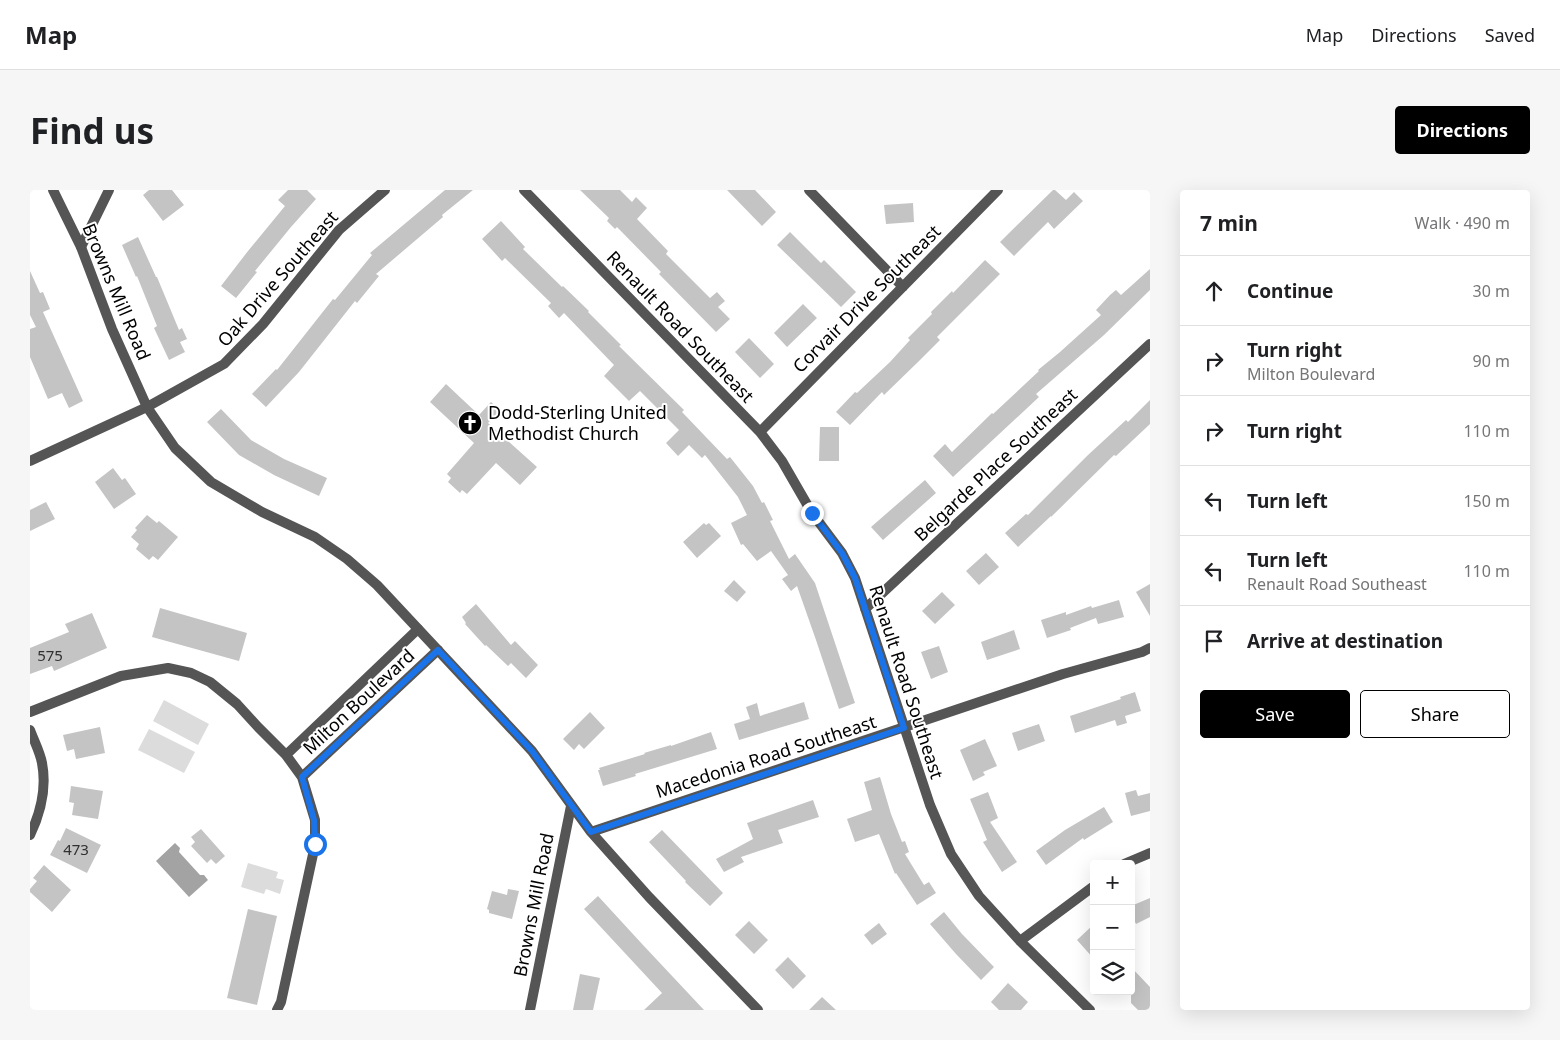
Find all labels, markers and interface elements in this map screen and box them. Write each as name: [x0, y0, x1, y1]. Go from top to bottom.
text: Map: [25, 18, 77, 51]
text: Map: [1306, 23, 1343, 47]
text: Directions: [1371, 23, 1457, 47]
text: Saved: [1485, 23, 1535, 47]
button: Directions: [1395, 106, 1530, 154]
text: Find us: [30, 107, 154, 154]
street label: Oak Drive Southeast: [212, 205, 343, 351]
text: 7 min: [1200, 209, 1258, 237]
text: Walk · 490 m: [1415, 212, 1510, 234]
street label: Corvair Drive Southeast: [787, 219, 946, 377]
street label: Browns Mill Road: [77, 220, 157, 364]
street label: Renault Road Southeast: [602, 245, 760, 408]
icon: ahead: [1200, 277, 1228, 305]
text: Continue: [1247, 278, 1333, 304]
text: 30 m: [1473, 280, 1510, 302]
text: Turn right: [1247, 337, 1342, 363]
icon: right: [1200, 347, 1228, 375]
text: 90 m: [1473, 350, 1510, 372]
text: Milton Boulevard: [1247, 363, 1375, 385]
street label: Belgarde Place Southeast: [909, 382, 1082, 546]
place label: Dodd-Sterling United Methodist Church: [488, 400, 667, 445]
church icon: Dodd-Sterling United Methodist Church: [457, 410, 483, 436]
icon: right: [1200, 417, 1228, 445]
text: Turn right: [1247, 418, 1342, 444]
text: 110 m: [1463, 420, 1510, 442]
icon: left: [1200, 487, 1228, 515]
text: Turn left: [1247, 488, 1328, 514]
text: 150 m: [1463, 490, 1510, 512]
route end: [801, 502, 824, 525]
text: Turn left: [1247, 547, 1328, 573]
icon: left: [1200, 557, 1228, 585]
text: 110 m: [1463, 560, 1510, 582]
text: Renault Road Southeast: [1247, 573, 1427, 595]
street label: Renault Road Southeast: [864, 582, 950, 782]
icon: arrive: [1200, 627, 1228, 655]
text: Arrive at destination: [1247, 628, 1443, 654]
street label: Milton Boulevard: [297, 643, 419, 759]
house number: 575: [37, 645, 63, 665]
button: Save: [1200, 690, 1350, 738]
button: Share: [1360, 690, 1510, 738]
street label: Macedonia Road Southeast: [652, 709, 880, 803]
street label: Browns Mill Road: [507, 831, 559, 979]
route start: [304, 833, 327, 856]
house number: 473: [63, 839, 89, 859]
map controls: [1090, 860, 1135, 995]
button: +: [1090, 860, 1135, 905]
button: −: [1090, 905, 1135, 950]
button: layers: [1090, 950, 1135, 995]

